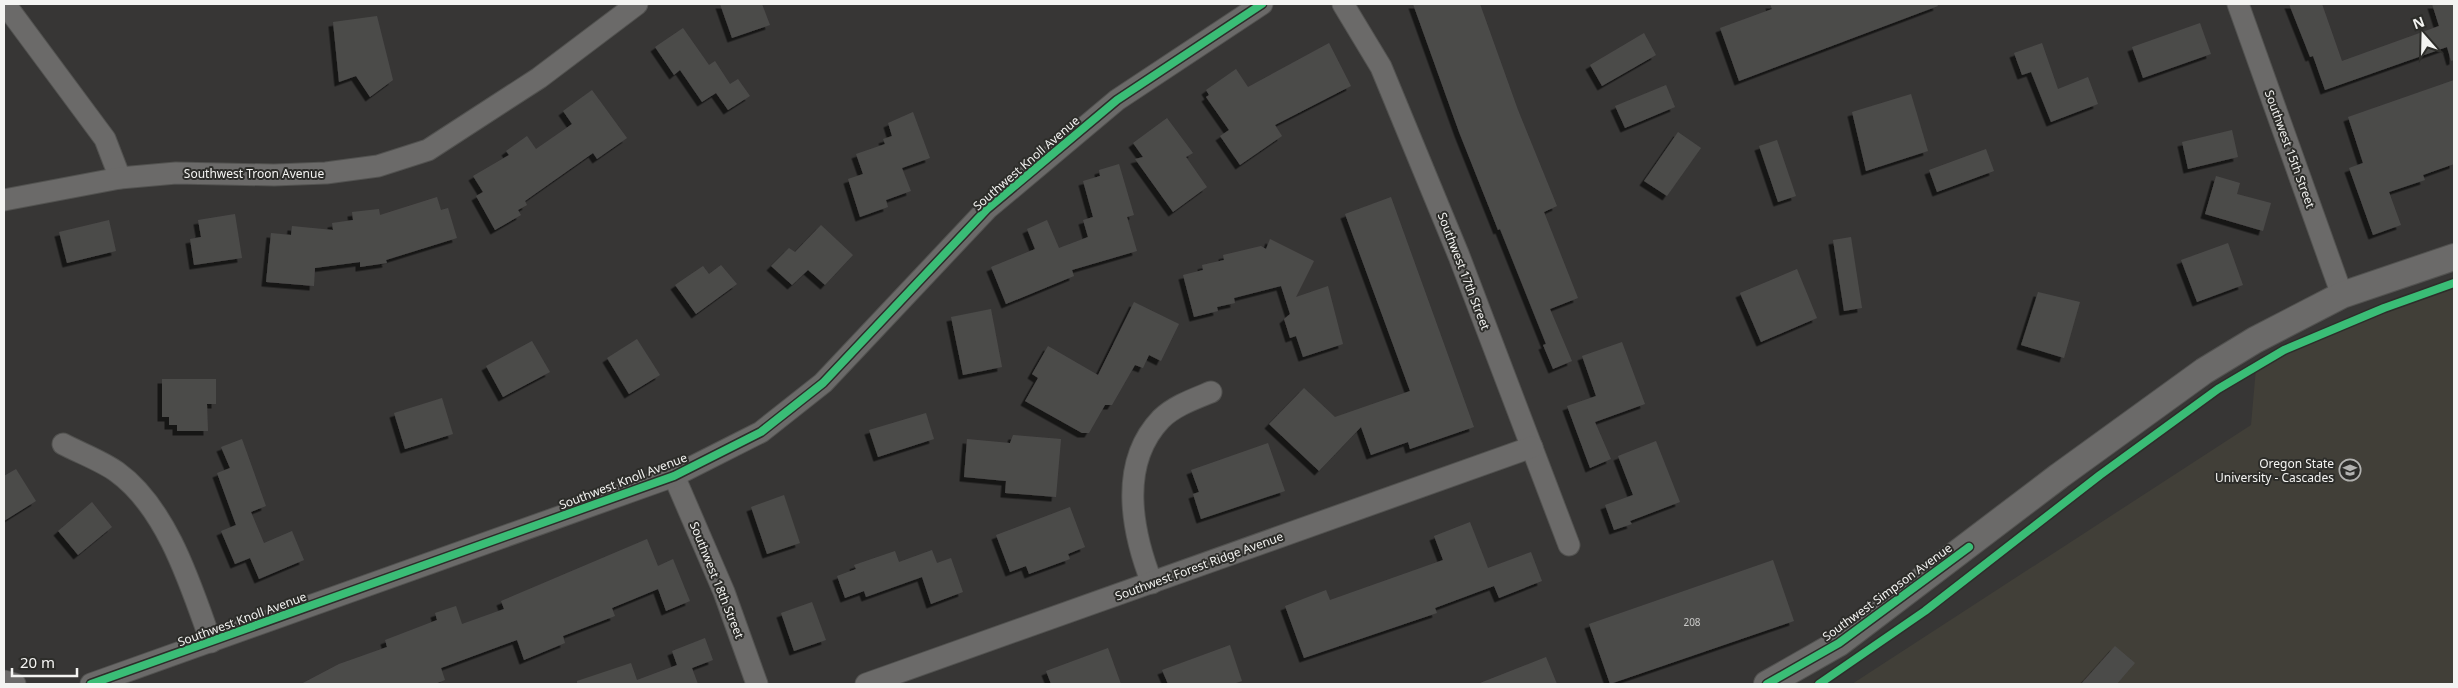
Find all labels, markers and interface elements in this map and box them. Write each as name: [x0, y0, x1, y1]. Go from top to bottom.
north arrow: [2398, 10, 2448, 60]
text: N: [2410, 11, 2427, 33]
street label: Southwest 15th Street: [2261, 88, 2320, 211]
street label: Southwest Knoll Avenue: [969, 112, 1083, 214]
street label: Southwest Troon Avenue: [184, 165, 324, 182]
street label: Southwest 17th Street: [1434, 210, 1494, 333]
street label: Southwest Knoll Avenue: [556, 449, 690, 513]
place label: Oregon State University - Cascades: [2215, 455, 2334, 486]
school or university icon: Oregon State University - Cascades: [2338, 458, 2362, 482]
street label: Southwest 18th Street: [686, 519, 748, 642]
street label: Southwest Forest Ridge Avenue: [1112, 528, 1286, 604]
street label: Southwest Simpson Avenue: [1819, 539, 1955, 645]
street label: Southwest Knoll Avenue: [175, 588, 309, 650]
house number: 208: [1683, 615, 1701, 629]
scale bar: [12, 646, 78, 678]
text: 20 m: [20, 652, 55, 672]

